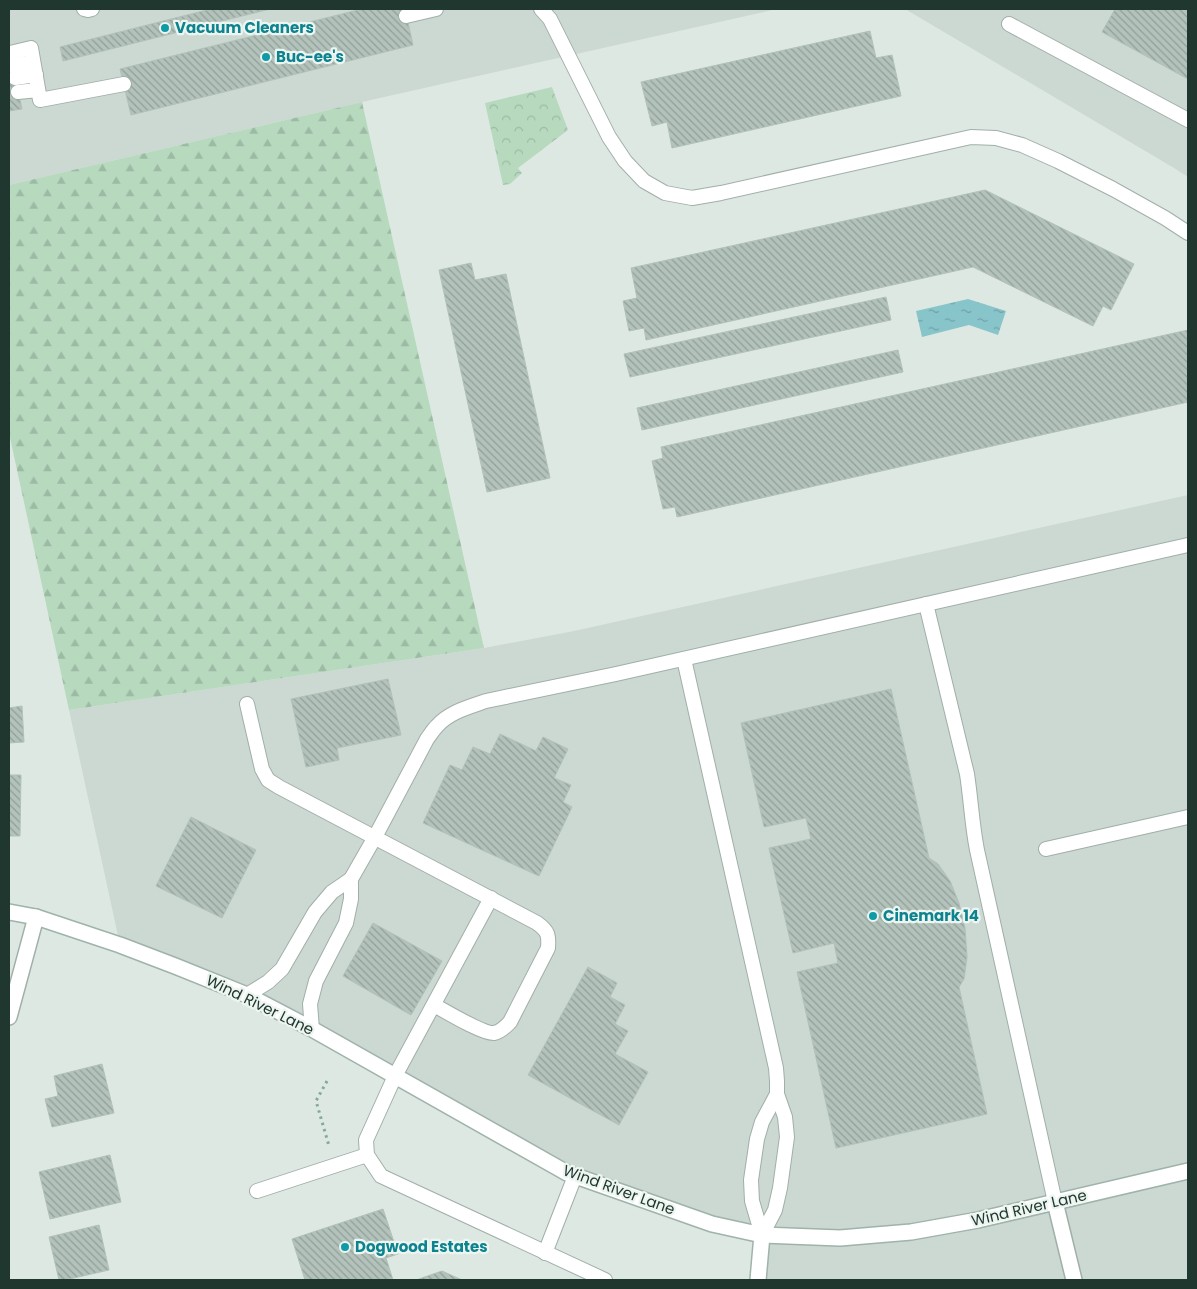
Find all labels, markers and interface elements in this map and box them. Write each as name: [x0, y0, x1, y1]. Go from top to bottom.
place label: Vacuum Cleaners: [175, 17, 314, 38]
marker: Vacuum Cleaners: [159, 22, 171, 34]
place label: Buc-ee's: [276, 46, 344, 67]
marker: Buc-ee's: [260, 51, 272, 63]
place label: Cinemark 14: [883, 905, 979, 926]
marker: Cinemark 14: [867, 910, 879, 922]
street label: Wind River Lane: [203, 969, 318, 1040]
street label: Wind River Lane: [560, 1160, 678, 1220]
street label: Wind River Lane: [969, 1184, 1089, 1231]
place label: Dogwood Estates: [355, 1236, 488, 1257]
marker: Dogwood Estates: [339, 1241, 351, 1253]

